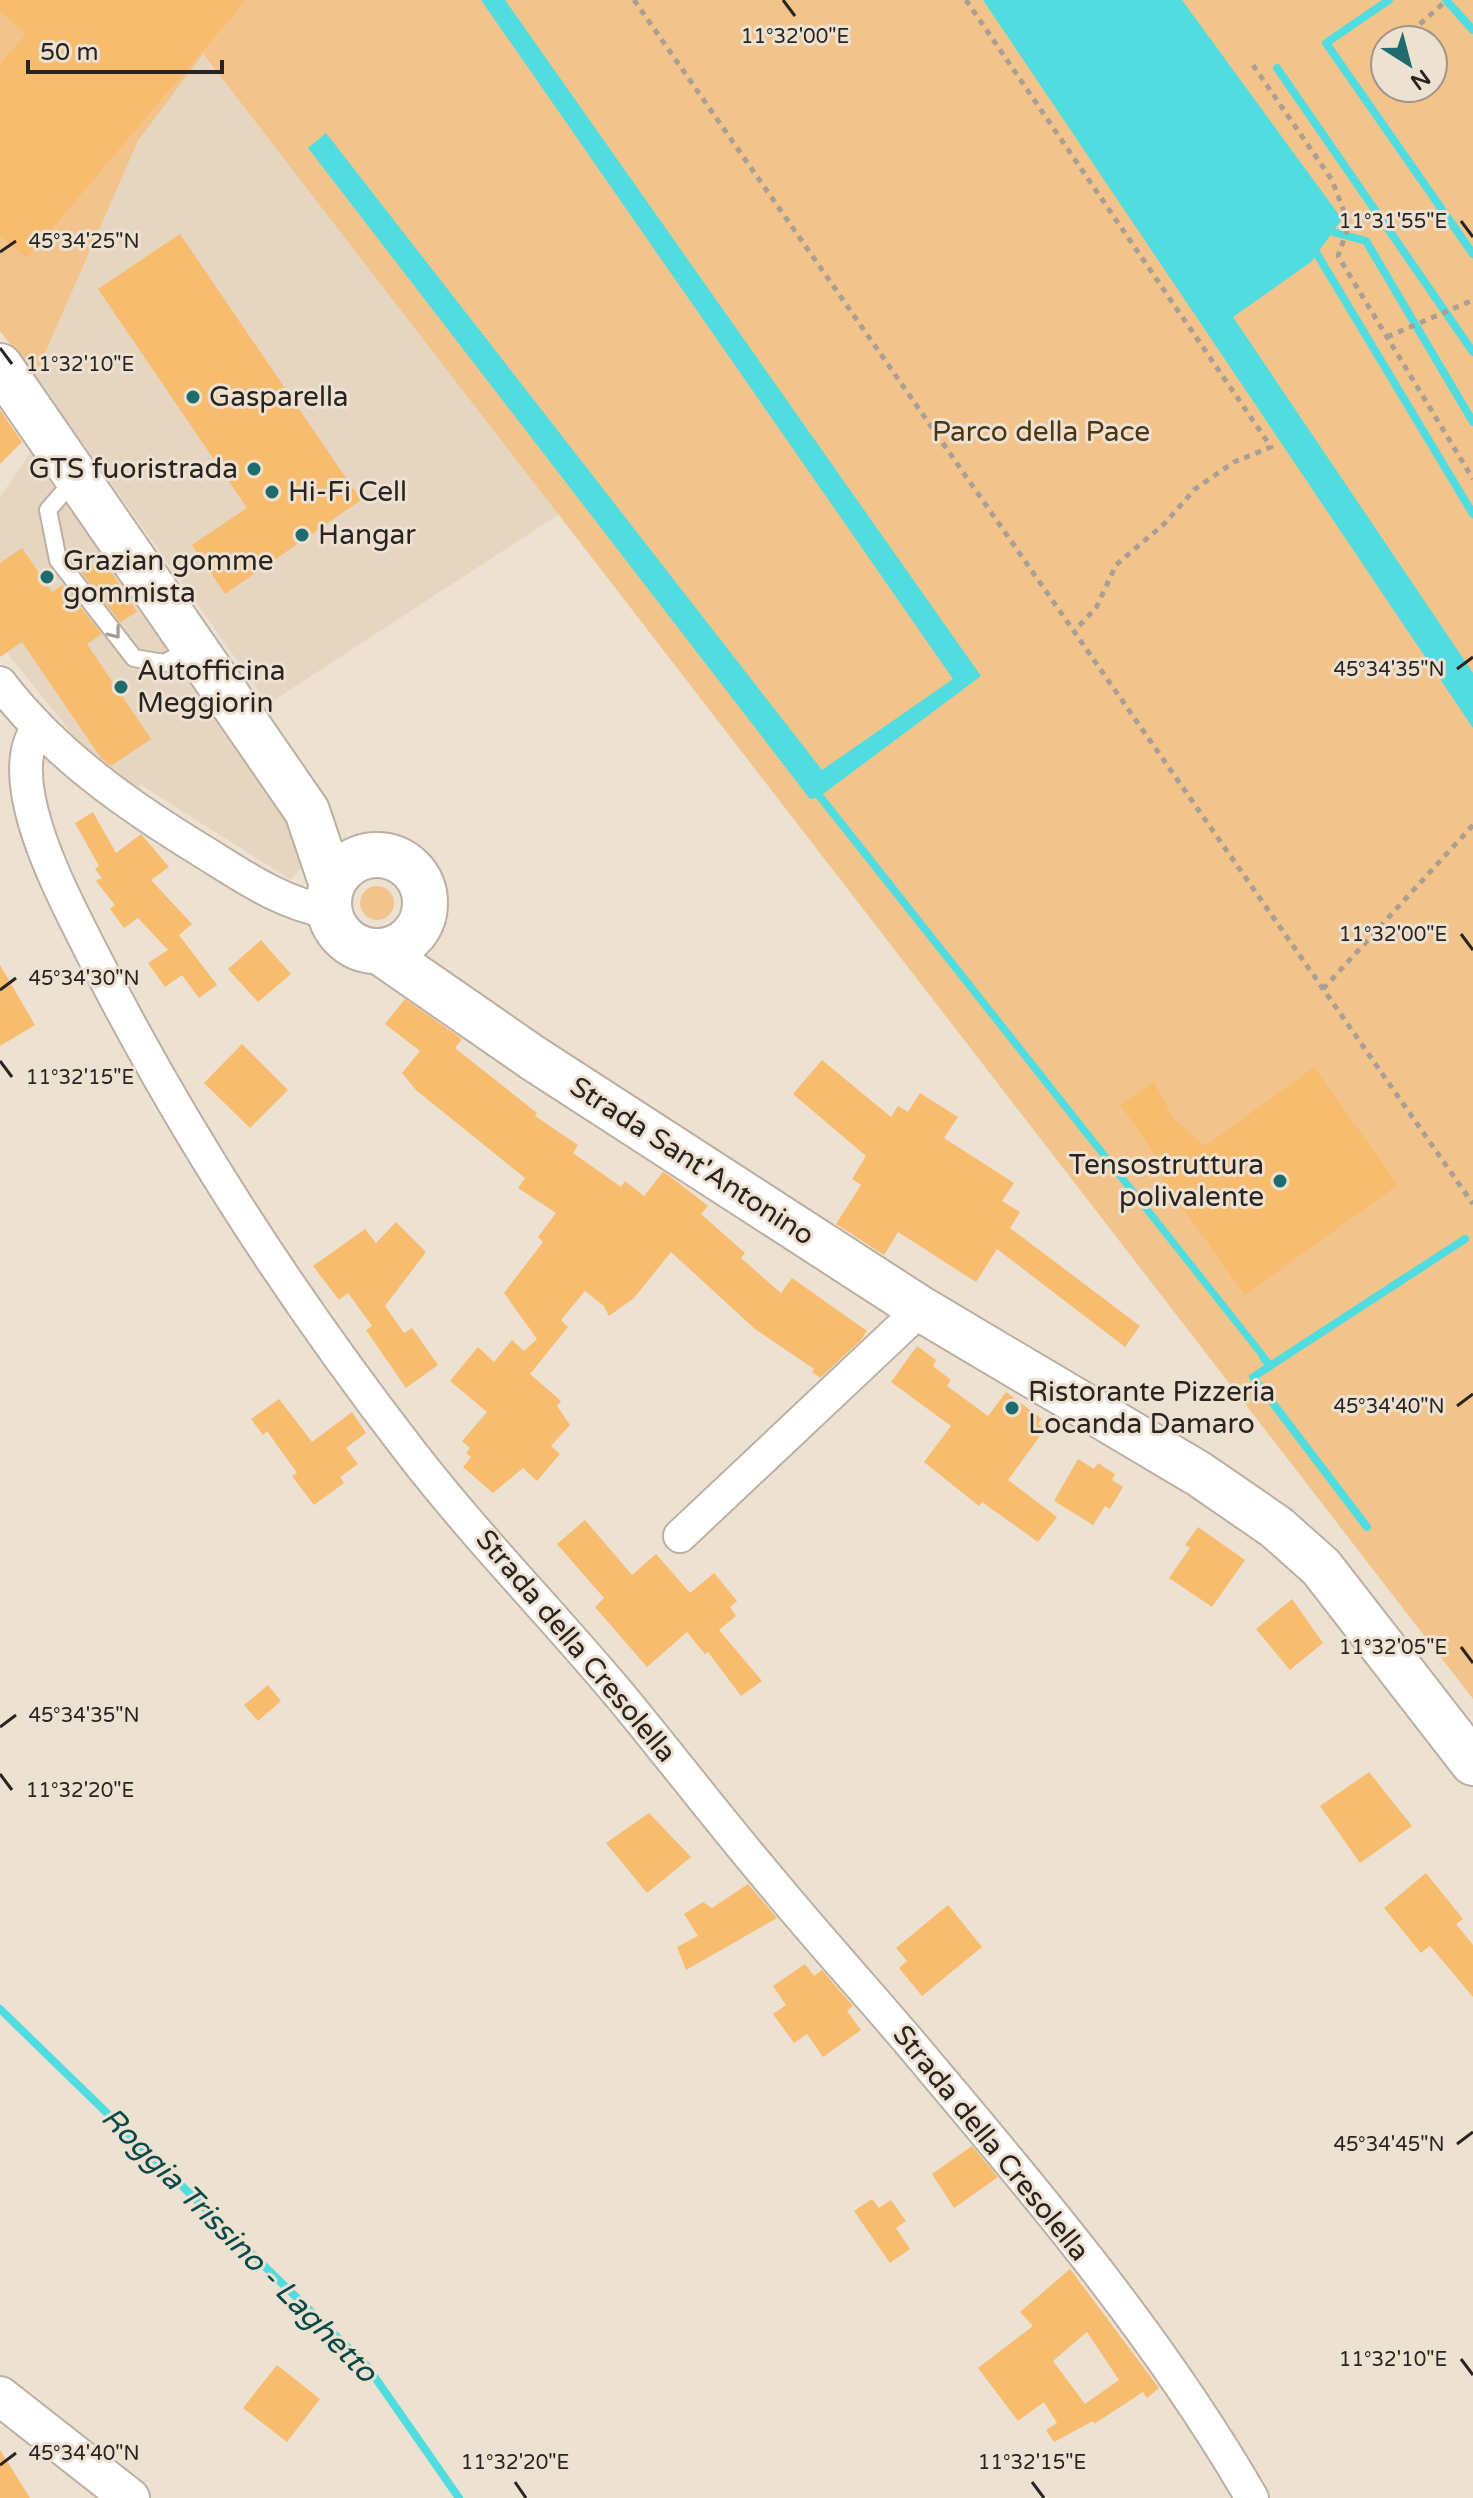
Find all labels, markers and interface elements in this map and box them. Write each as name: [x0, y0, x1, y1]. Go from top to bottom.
scale bar: [28, 24, 222, 74]
north arrow: [1369, 24, 1449, 104]
text: 11°32'00"E: [741, 25, 849, 49]
text: 50 m: [40, 38, 98, 67]
text: N: [1405, 64, 1435, 95]
text: 11°31'55"E: [1339, 210, 1447, 234]
text: 45°34'25"N: [28, 230, 140, 254]
text: 11°32'10"E: [26, 353, 134, 377]
place label: Gasparella: [209, 380, 349, 414]
marker: Gasparella: [184, 388, 202, 406]
park label: Parco della Pace: [932, 415, 1150, 449]
place label: GTS fuoristrada: [29, 452, 238, 486]
marker: GTS fuoristrada: [245, 460, 263, 478]
place label: Hi-Fi Cell: [288, 475, 407, 509]
marker: Hi-Fi Cell: [263, 483, 281, 501]
place label: Hangar: [318, 518, 416, 552]
marker: Hangar: [293, 526, 311, 544]
place label: Grazian gomme gommista: [63, 544, 274, 610]
marker: Grazian gomme gommista: [38, 568, 56, 586]
one-way arrow: [105, 624, 120, 638]
place label: Autofficina Meggiorin: [137, 654, 286, 720]
text: 45°34'35"N: [1333, 658, 1445, 682]
marker: Autofficina Meggiorin: [112, 678, 130, 696]
text: 11°32'00"E: [1339, 923, 1447, 947]
text: 45°34'30"N: [28, 967, 140, 991]
text: 11°32'15"E: [26, 1066, 134, 1090]
street label: Strada Sant'Antonino: [564, 1069, 820, 1253]
place label: Tensostruttura polivalente: [1069, 1148, 1264, 1214]
marker: Tensostruttura polivalente: [1271, 1172, 1289, 1190]
place label: Ristorante Pizzeria Locanda Damaro: [1028, 1375, 1275, 1441]
text: 45°34'40"N: [1333, 1395, 1445, 1419]
marker: Ristorante Pizzeria Locanda Damaro: [1003, 1399, 1021, 1417]
street label: Strada della Cresolella: [469, 1523, 683, 1769]
text: 11°32'05"E: [1339, 1636, 1447, 1660]
text: 45°34'35"N: [28, 1704, 140, 1728]
text: 11°32'20"E: [26, 1779, 134, 1803]
street label: Strada della Cresolella: [885, 2018, 1097, 2268]
water label: Roggia Trissino - Laghetto: [93, 2099, 386, 2392]
text: 45°34'45"N: [1333, 2133, 1445, 2157]
text: 11°32'10"E: [1339, 2348, 1447, 2372]
text: 45°34'40"N: [28, 2442, 140, 2466]
text: 11°32'20"E: [461, 2451, 569, 2475]
text: 11°32'15"E: [978, 2451, 1086, 2475]

